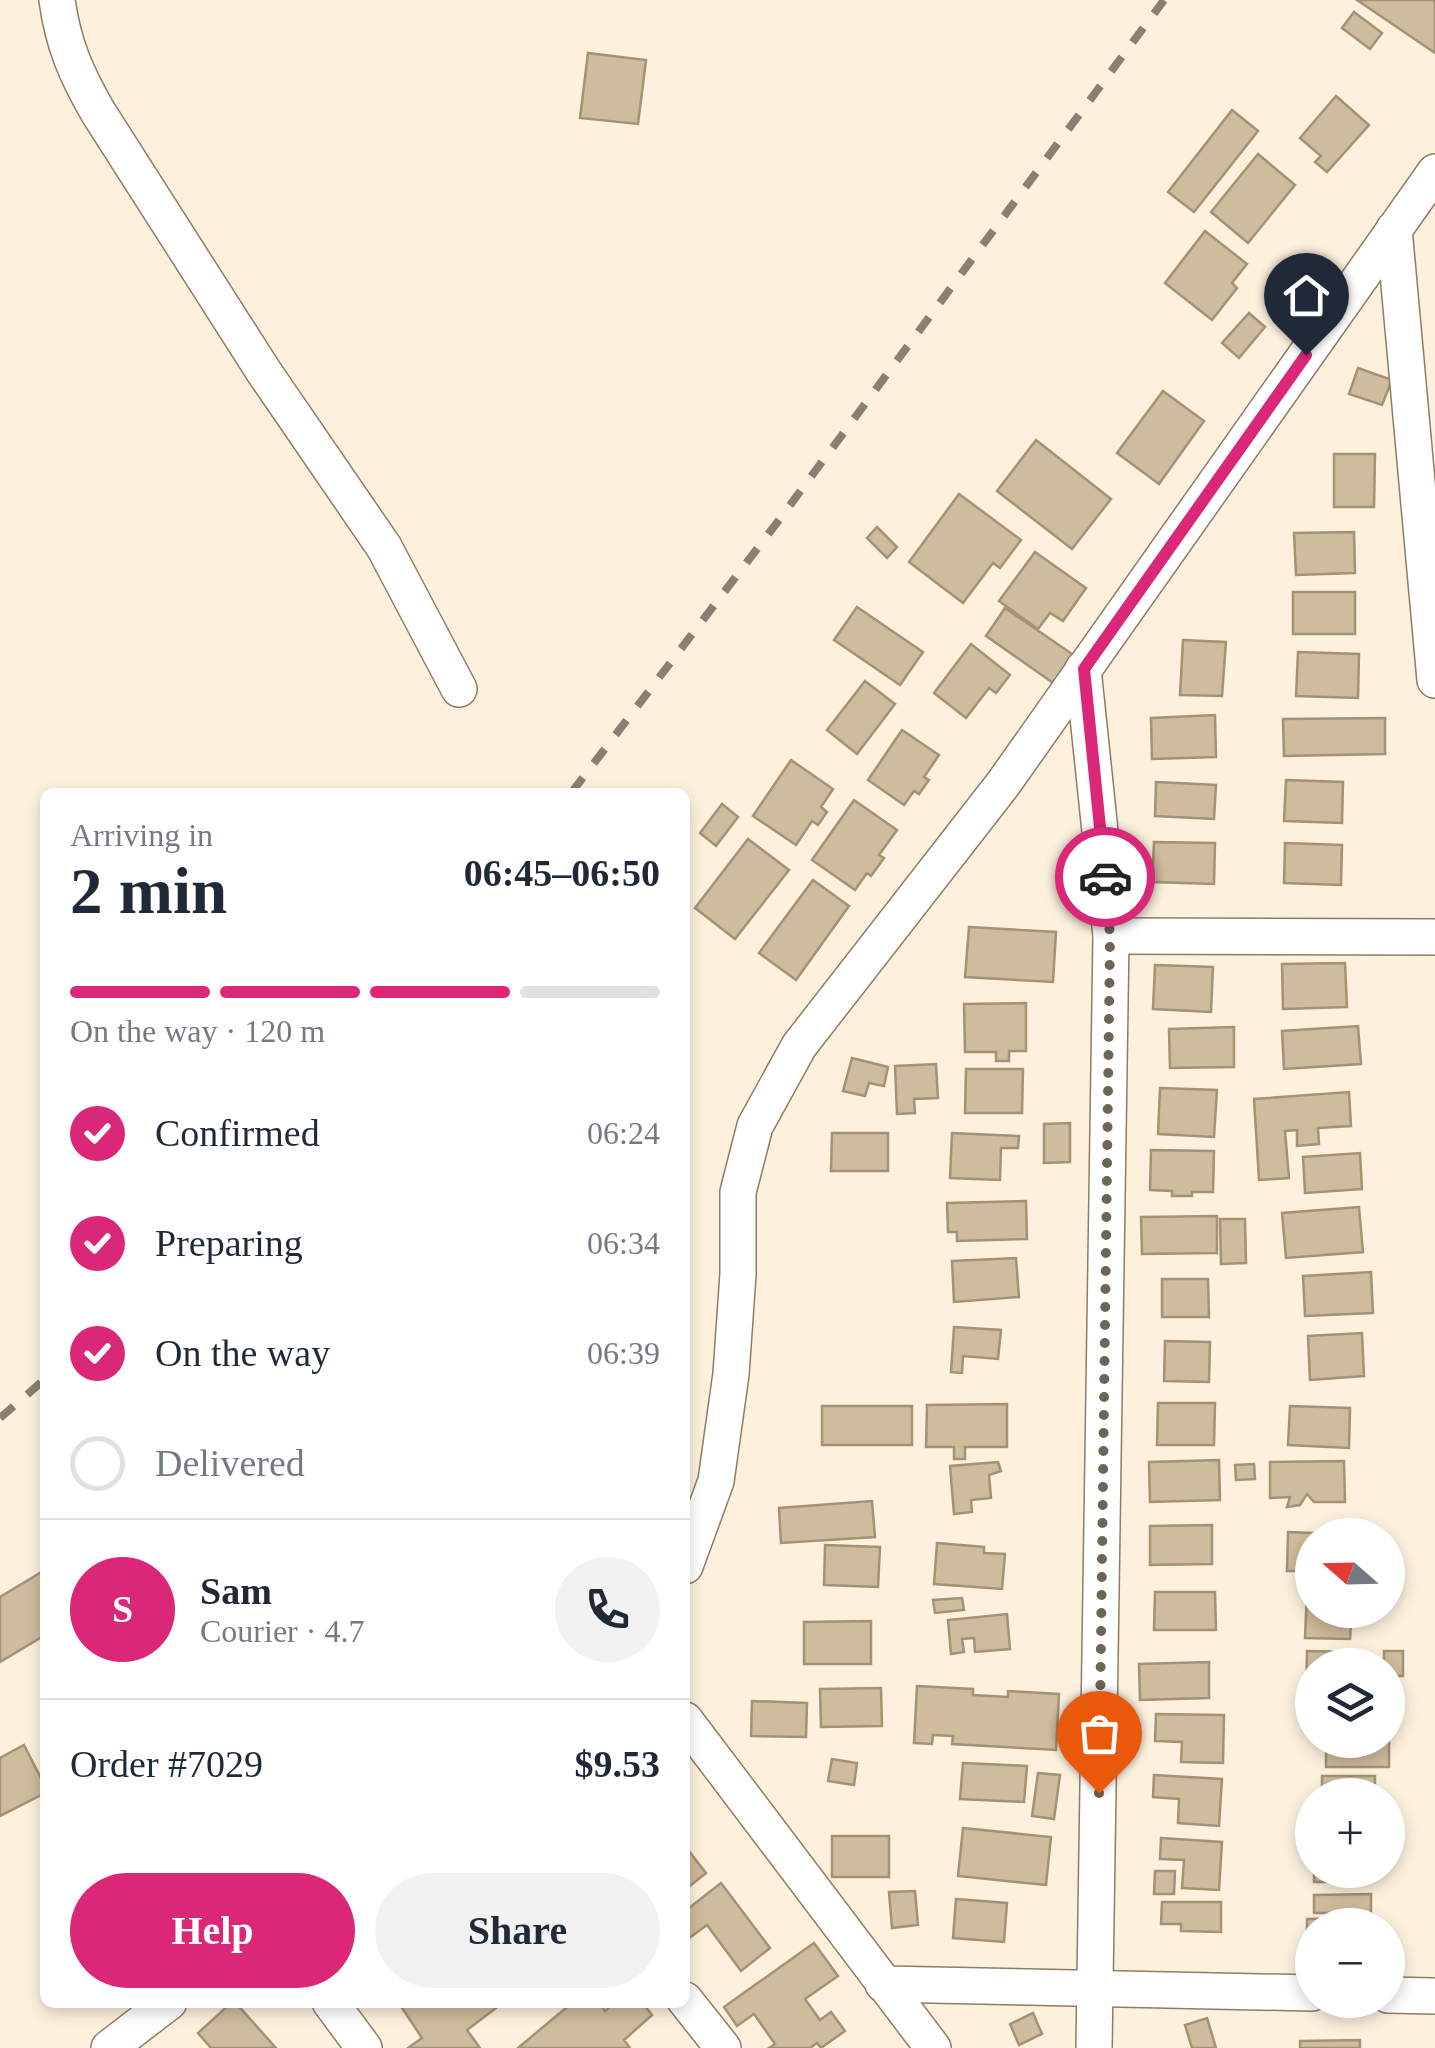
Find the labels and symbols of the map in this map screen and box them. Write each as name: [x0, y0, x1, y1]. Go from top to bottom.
pin: [1264, 253, 1349, 356]
courier: [1055, 827, 1155, 927]
north arrow: [1295, 1518, 1405, 1628]
pin: [1057, 1691, 1142, 1794]

